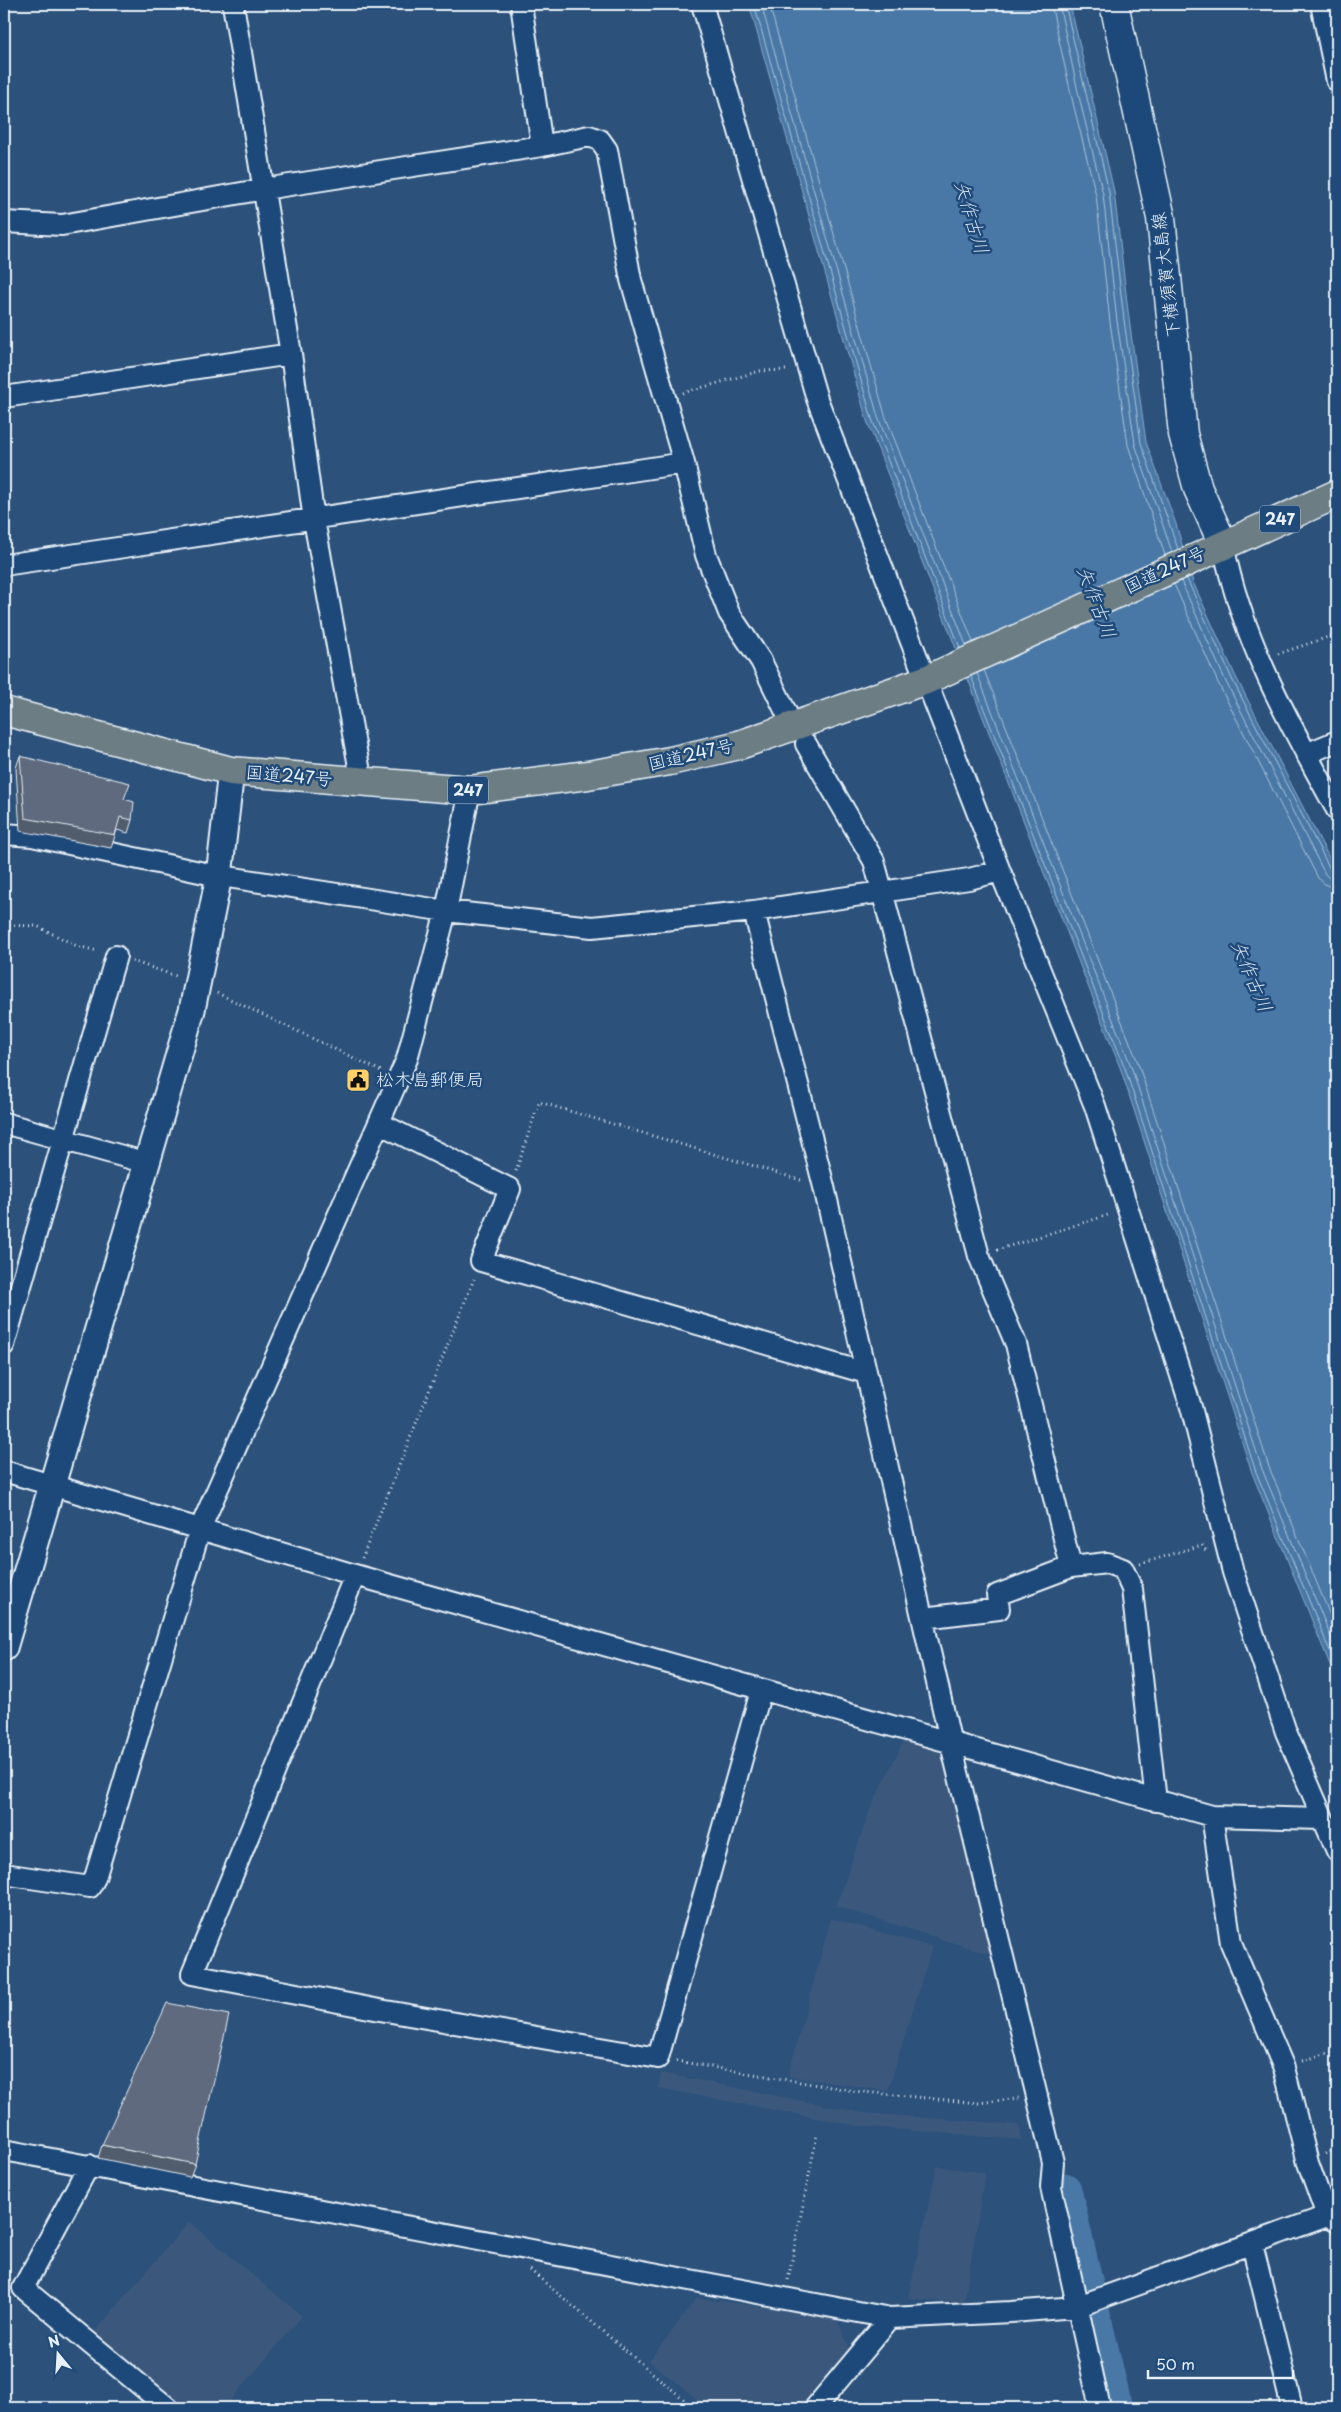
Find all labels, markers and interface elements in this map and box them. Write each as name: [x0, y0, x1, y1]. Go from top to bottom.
water label: 矢作古川: [948, 176, 997, 257]
street label: 下横須賀大島線: [1143, 211, 1186, 339]
road number: 247: [1260, 506, 1300, 532]
street label: 国道247号: [1119, 538, 1210, 599]
water label: 矢作古川: [1071, 561, 1125, 642]
street label: 国道247号: [645, 731, 736, 777]
street label: 国道247号: [244, 757, 334, 792]
road number: 247: [448, 776, 488, 804]
water label: 矢作古川: [1225, 935, 1281, 1016]
place label: 松木島郵便局: [376, 1065, 484, 1092]
public building icon: 松木島郵便局: [345, 1067, 371, 1093]
text: N: [45, 2329, 62, 2353]
north arrow: [32, 2330, 82, 2380]
scale bar: [1148, 2347, 1294, 2379]
text: 50 m: [1156, 2352, 1195, 2375]

